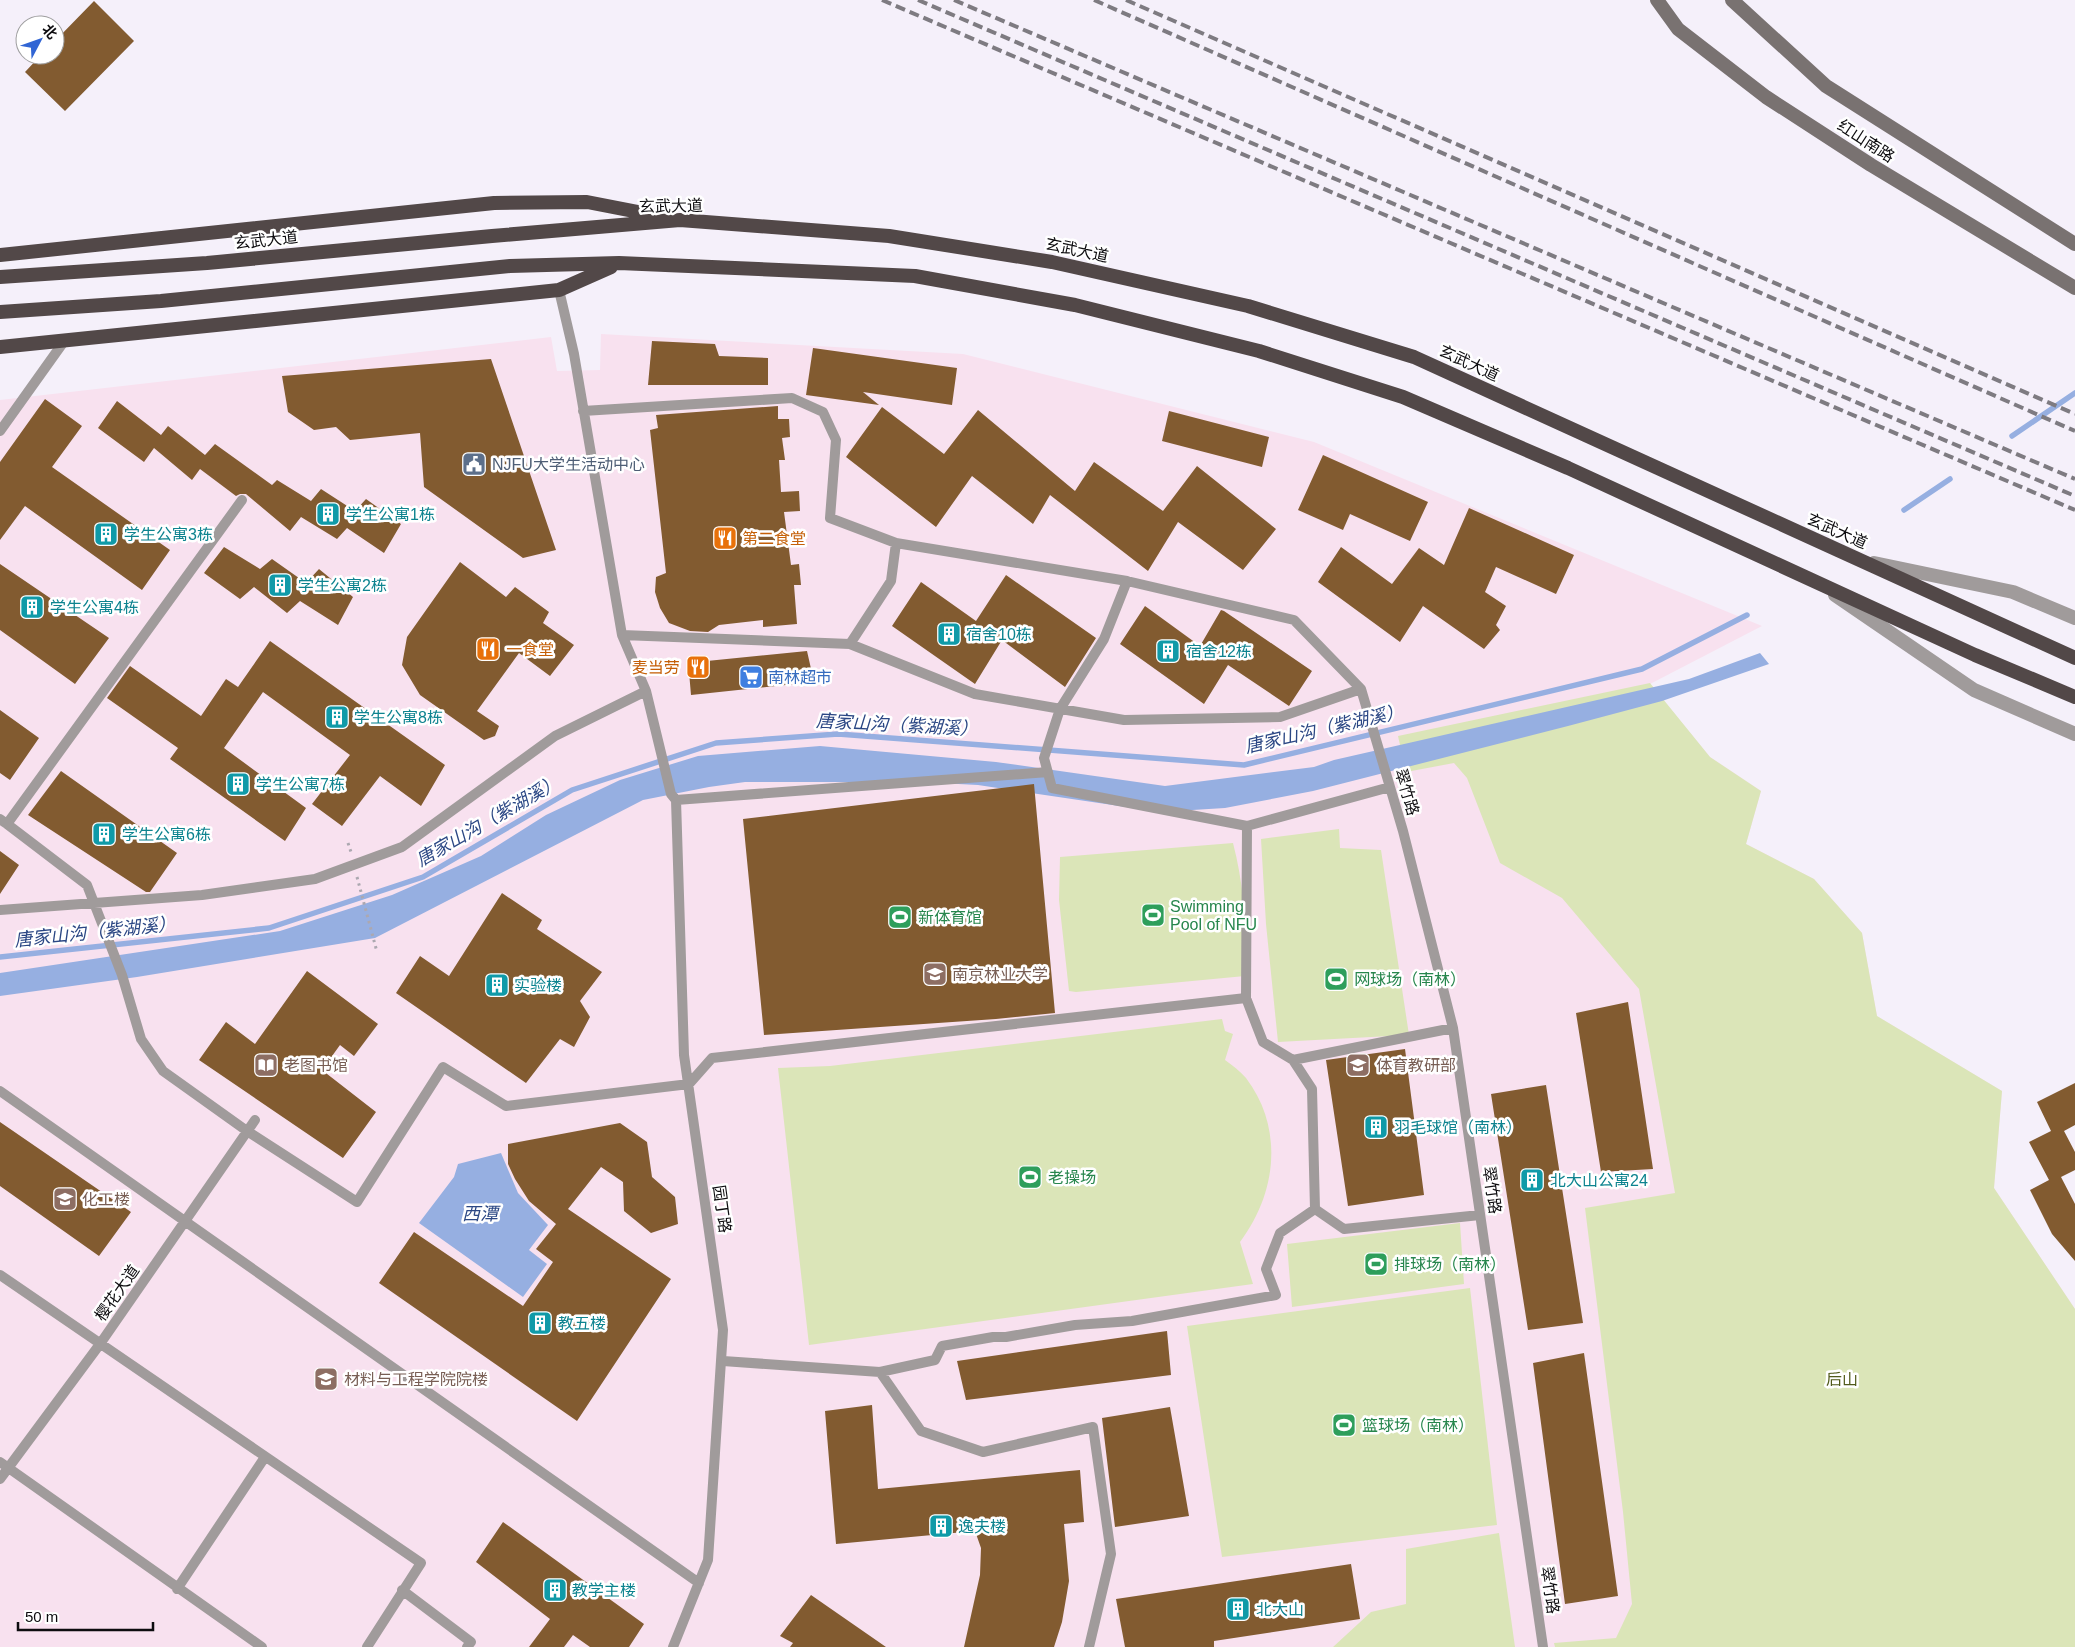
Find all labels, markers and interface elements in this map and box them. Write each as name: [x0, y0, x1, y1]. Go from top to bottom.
north arrow: [15, 15, 65, 65]
text: 北: [39, 21, 60, 42]
street label: 红山南路: [1835, 116, 1897, 166]
street label: 玄武大道: [639, 197, 703, 215]
street label: 玄武大道: [233, 228, 299, 252]
street label: 玄武大道: [1044, 235, 1110, 265]
street label: 玄武大道: [1436, 342, 1502, 384]
public building icon: NJFU大学生活动中心: [461, 451, 487, 477]
place label: NJFU大学生活动中心: [492, 456, 645, 473]
building icon: 学生公寓1栋: [315, 501, 341, 527]
place label: 学生公寓1栋: [346, 506, 435, 523]
street label: 玄武大道: [1804, 510, 1870, 552]
building icon: 学生公寓3栋: [93, 521, 119, 547]
restaurant icon: 第二食堂: [712, 525, 738, 551]
place label: 学生公寓3栋: [124, 526, 213, 543]
place label: 第二食堂: [742, 530, 806, 547]
building icon: 学生公寓2栋: [267, 572, 293, 598]
place label: 学生公寓2栋: [298, 577, 387, 594]
building icon: 学生公寓4栋: [19, 594, 45, 620]
place label: 学生公寓4栋: [50, 599, 139, 616]
building icon: 宿舍10栋: [936, 621, 962, 647]
place label: 宿舍10栋: [966, 626, 1032, 643]
restaurant icon: 一食堂: [475, 636, 501, 662]
building icon: 宿舍12栋: [1155, 638, 1181, 664]
place label: 一食堂: [506, 641, 554, 658]
place label: 宿舍12栋: [1186, 643, 1252, 660]
restaurant icon: 麦当劳: [685, 654, 711, 680]
place label: 麦当劳: [632, 659, 680, 676]
supermarket icon: 南林超市: [738, 664, 764, 690]
place label: 南林超市: [768, 669, 832, 686]
water label: 唐家山沟（紫湖溪）: [1243, 701, 1405, 757]
building icon: 学生公寓8栋: [324, 704, 350, 730]
place label: 学生公寓8栋: [354, 709, 443, 726]
water label: 唐家山沟（紫湖溪）: [816, 711, 978, 739]
street label: 翠竹路: [1392, 767, 1422, 817]
building icon: 学生公寓7栋: [225, 771, 251, 797]
water label: 唐家山沟（紫湖溪）: [413, 772, 563, 870]
place label: 学生公寓7栋: [256, 776, 345, 793]
building icon: 学生公寓6栋: [91, 821, 117, 847]
place label: 学生公寓6栋: [122, 826, 211, 843]
place label: Swimming Pool of NFU: [1170, 898, 1257, 933]
sports icon: Swimming Pool of NFU: [1140, 902, 1166, 928]
sports icon: 新体育馆: [887, 904, 913, 930]
place label: 新体育馆: [918, 909, 982, 926]
water label: 唐家山沟（紫湖溪）: [13, 914, 177, 950]
school or university icon: 南京林业大学: [922, 961, 948, 987]
place label: 南京林业大学: [952, 966, 1048, 983]
sports icon: 网球场（南林）: [1323, 966, 1349, 992]
place label: 网球场（南林）: [1354, 971, 1466, 988]
building icon: 实验楼: [484, 972, 510, 998]
place label: 实验楼: [514, 977, 562, 994]
library icon: 老图书馆: [253, 1052, 279, 1078]
school or university icon: 体育教研部: [1345, 1052, 1371, 1078]
place label: 老图书馆: [284, 1057, 348, 1074]
place label: 体育教研部: [1376, 1057, 1456, 1074]
building icon: 羽毛球馆（南林）: [1363, 1114, 1389, 1140]
place label: 羽毛球馆（南林）: [1394, 1119, 1522, 1136]
sports icon: 老操场: [1017, 1164, 1043, 1190]
street label: 翠竹路: [1480, 1165, 1504, 1215]
building icon: 北大山公寓24: [1519, 1167, 1545, 1193]
place label: 老操场: [1048, 1169, 1096, 1186]
place label: 北大山公寓24: [1550, 1172, 1648, 1189]
street label: 园丁路: [710, 1184, 734, 1234]
school or university icon: 化工楼: [52, 1186, 78, 1212]
place label: 化工楼: [82, 1191, 130, 1208]
water label: 西潭: [462, 1204, 501, 1224]
sports icon: 排球场（南林）: [1363, 1251, 1389, 1277]
place label: 排球场（南林）: [1394, 1256, 1506, 1273]
street label: 樱花大道: [92, 1262, 142, 1324]
building icon: 教五楼: [527, 1310, 553, 1336]
place label: 教五楼: [558, 1315, 606, 1332]
school or university icon: 材料与工程学院院楼: [313, 1366, 339, 1392]
place label: 材料与工程学院院楼: [344, 1371, 488, 1388]
park label: 后山: [1826, 1371, 1858, 1388]
sports icon: 篮球场（南林）: [1331, 1412, 1357, 1438]
place label: 篮球场（南林）: [1362, 1417, 1474, 1434]
building icon: 逸夫楼: [928, 1513, 954, 1539]
place label: 逸夫楼: [958, 1518, 1006, 1535]
street label: 翠竹路: [1538, 1565, 1562, 1615]
building icon: 教学主楼: [542, 1577, 568, 1603]
place label: 教学主楼: [572, 1582, 636, 1599]
building icon: 北大山: [1225, 1596, 1251, 1622]
scale bar: [18, 1600, 152, 1632]
place label: 北大山: [1256, 1601, 1304, 1618]
text: 50 m: [25, 1608, 58, 1625]

